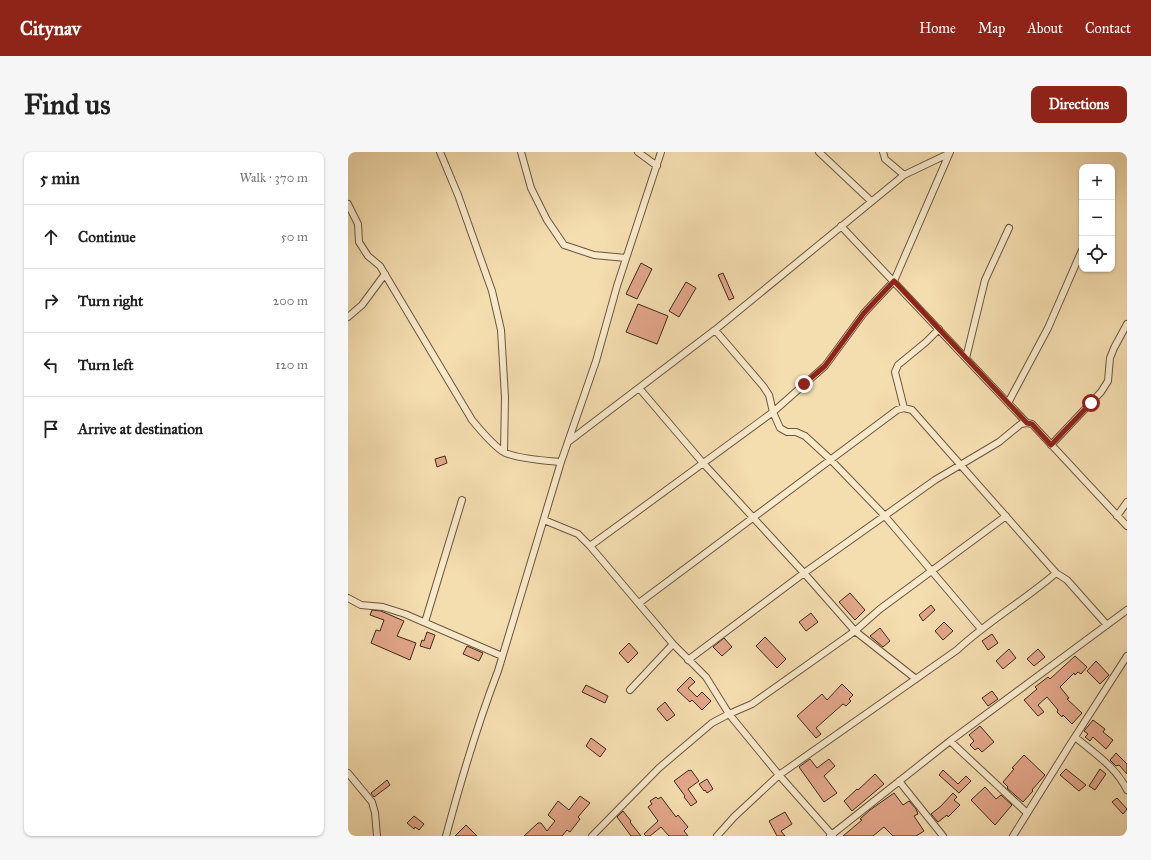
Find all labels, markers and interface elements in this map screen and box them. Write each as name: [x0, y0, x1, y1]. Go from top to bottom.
text: Citynav: [20, 17, 81, 40]
text: Home: [919, 20, 956, 37]
text: Map: [978, 20, 1005, 37]
text: About: [1027, 20, 1063, 37]
text: Contact: [1085, 20, 1131, 37]
button: Directions: [1031, 86, 1127, 123]
text: Find us: [24, 87, 110, 122]
map controls: [1079, 164, 1115, 272]
button: +: [1079, 164, 1115, 200]
text: 5 min: [40, 168, 80, 189]
text: Walk · 370 m: [239, 170, 308, 186]
button: −: [1079, 200, 1115, 236]
icon: ahead: [40, 226, 62, 248]
text: Continue: [78, 228, 136, 246]
text: 50 m: [281, 229, 308, 245]
button: locate: [1079, 236, 1115, 272]
icon: right: [40, 290, 62, 312]
text: Turn right: [78, 292, 143, 310]
text: 200 m: [273, 293, 308, 309]
icon: left: [40, 354, 62, 376]
text: Turn left: [78, 356, 134, 374]
text: 120 m: [275, 357, 308, 373]
route end: [795, 375, 813, 393]
route start: [1082, 394, 1100, 412]
icon: arrive: [40, 418, 62, 440]
text: Arrive at destination: [78, 420, 203, 438]

